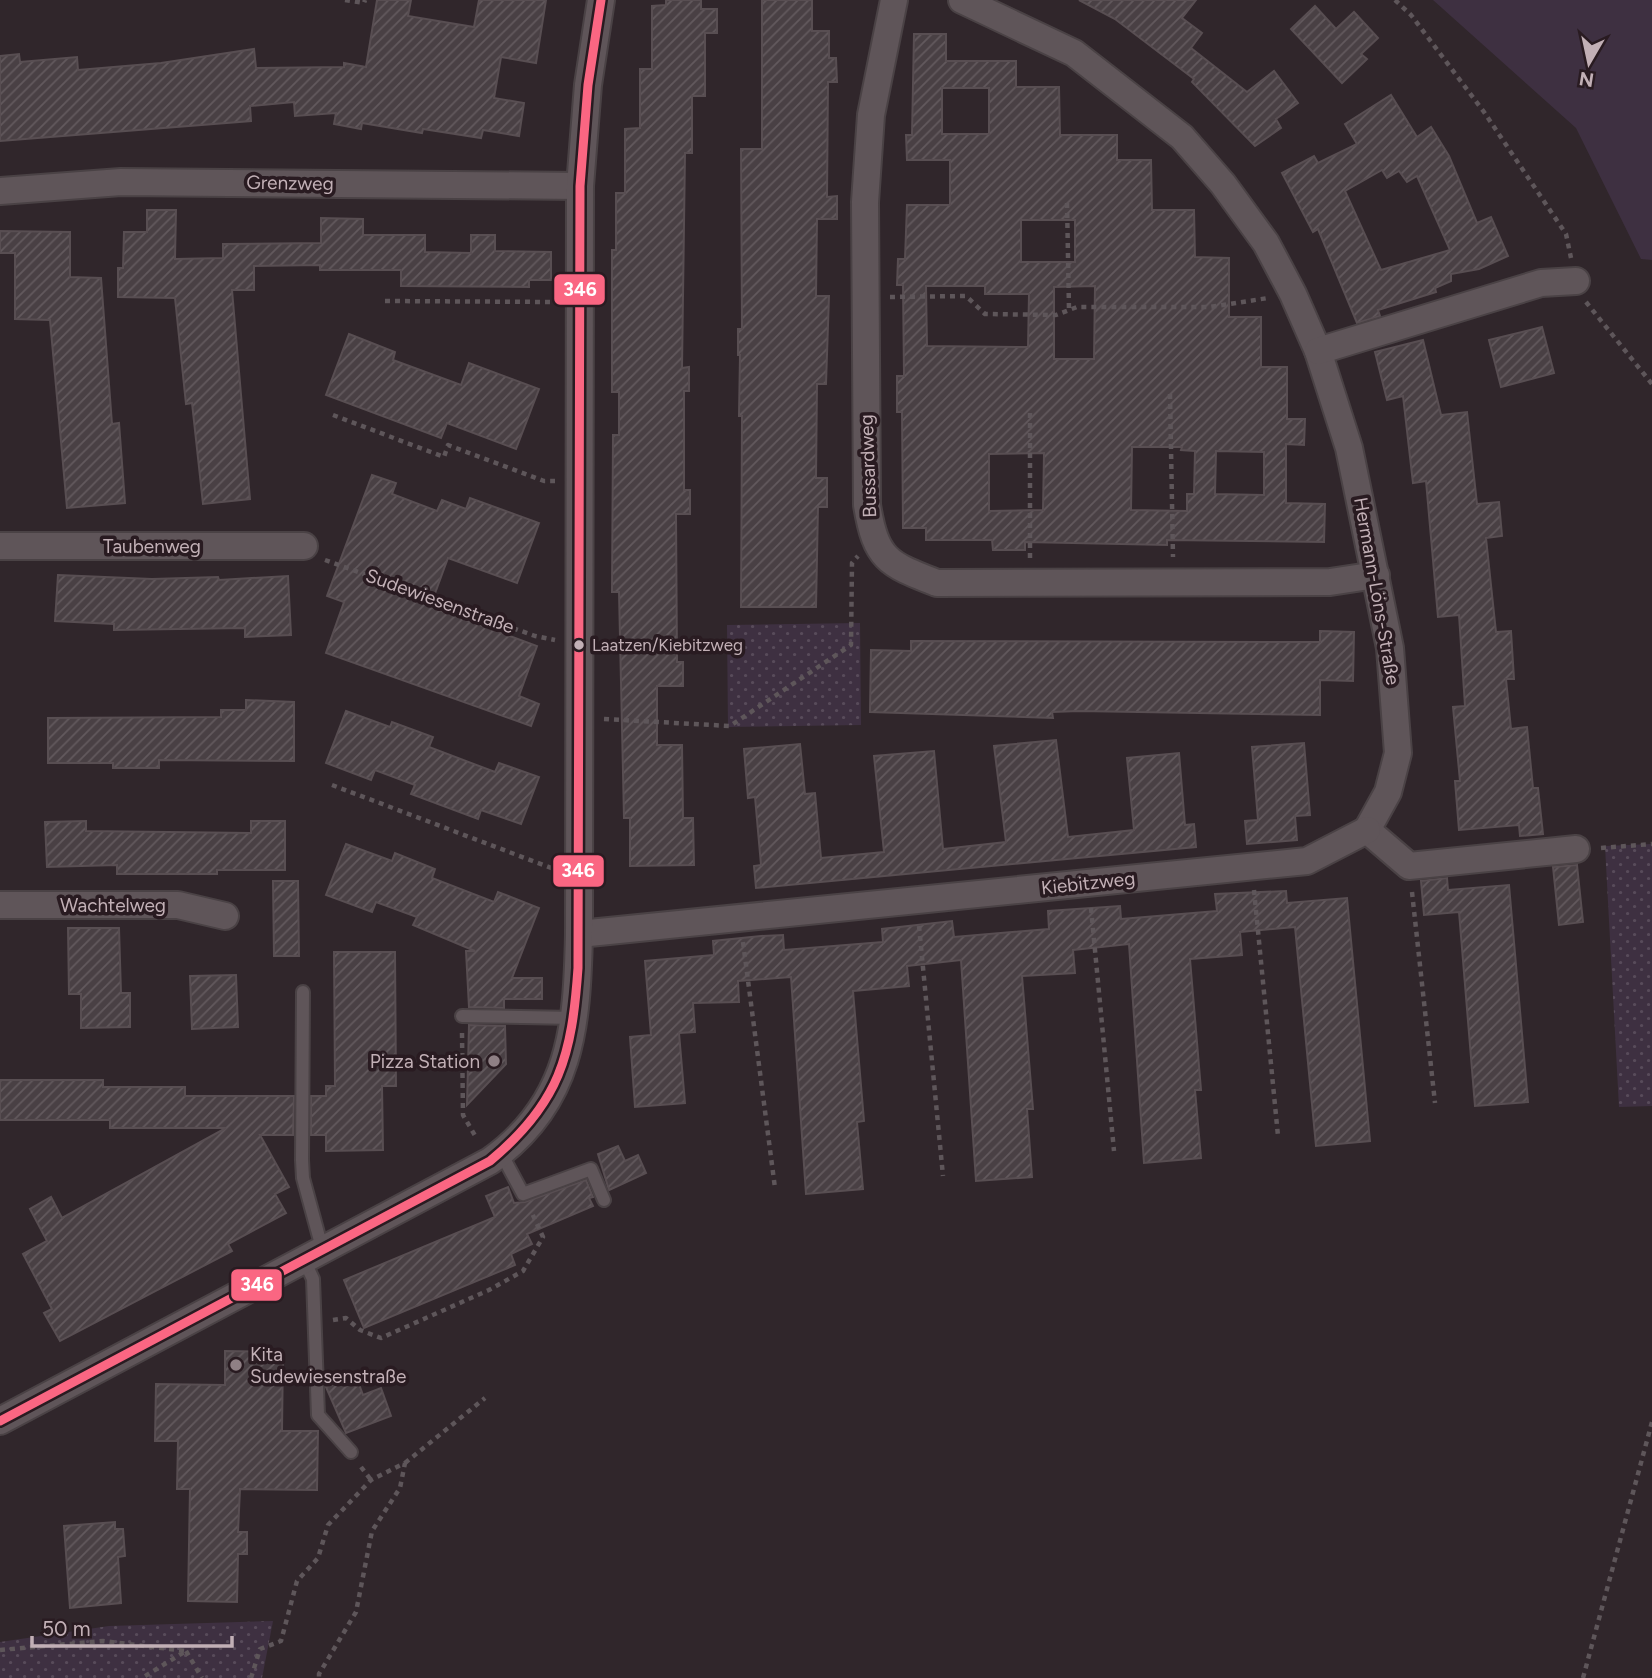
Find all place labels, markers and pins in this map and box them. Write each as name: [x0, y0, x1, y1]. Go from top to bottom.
place label: Laatzen/Kiebitzweg: [592, 635, 743, 655]
marker: Laatzen/Kiebitzweg: [572, 638, 586, 652]
place label: Pizza Station: [370, 1050, 480, 1073]
marker: Pizza Station: [486, 1053, 502, 1069]
place label: Kita Sudewiesenstraße: [250, 1343, 406, 1388]
marker: Kita Sudewiesenstraße: [228, 1357, 244, 1373]

